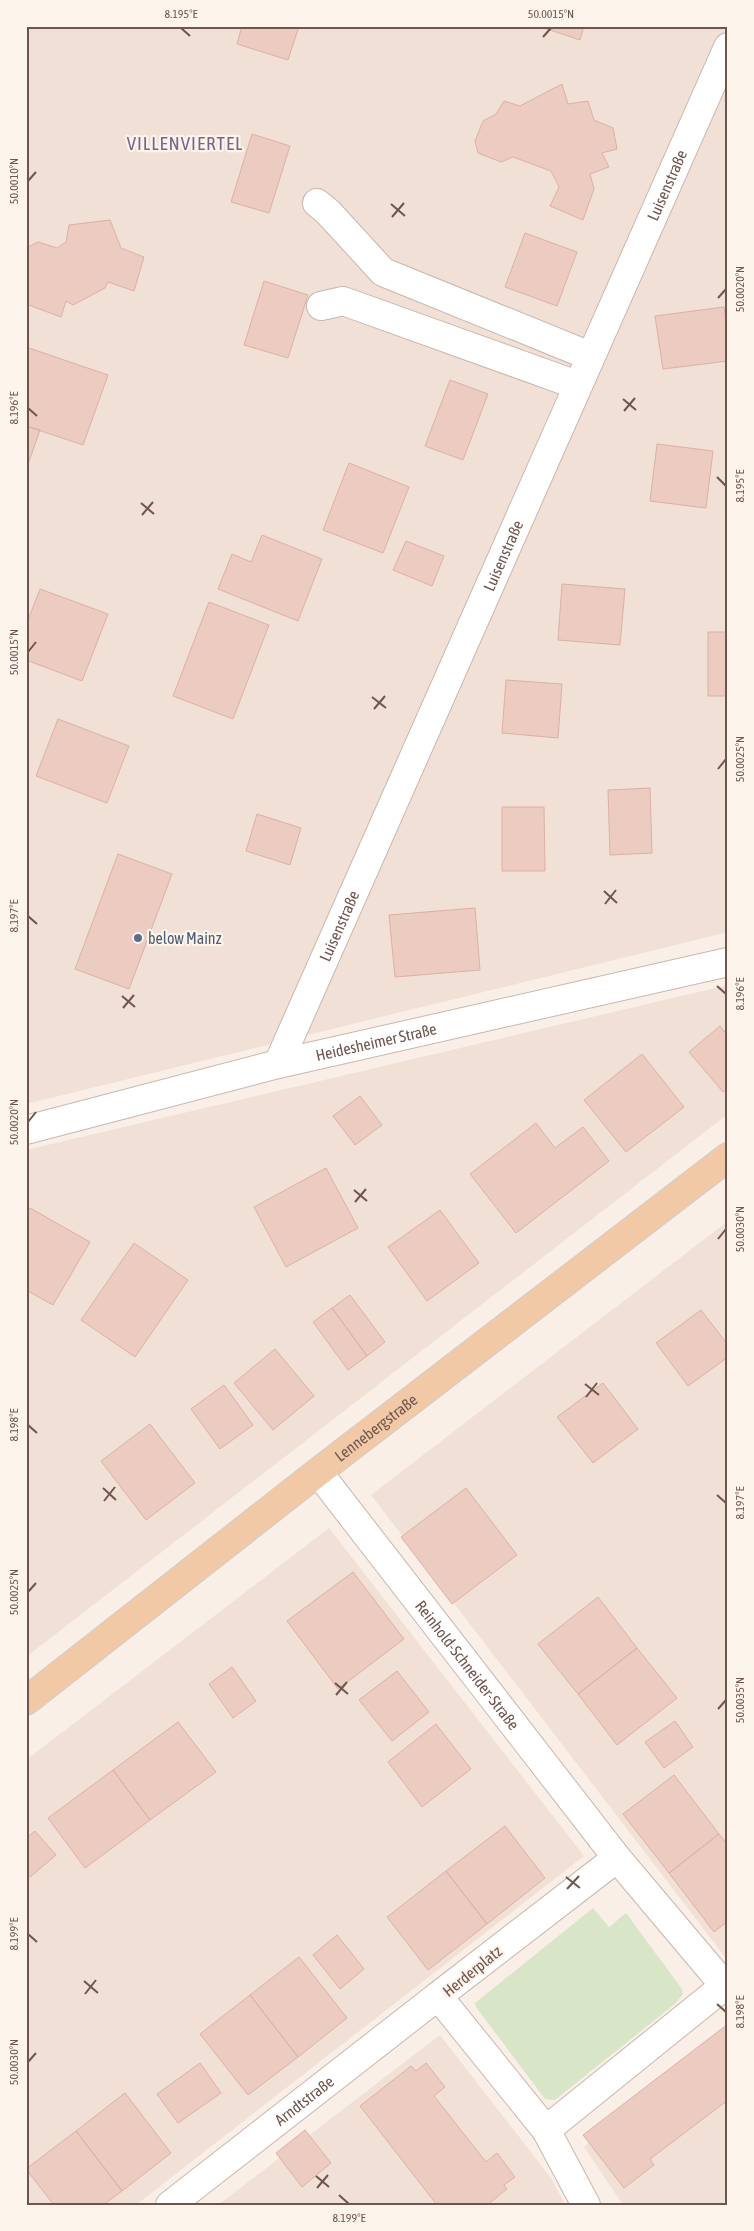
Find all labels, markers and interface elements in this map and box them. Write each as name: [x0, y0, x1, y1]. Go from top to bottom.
text: 8.195°E: [164, 7, 198, 21]
text: 50.0015°N: [528, 7, 574, 21]
district label: VILLENVIERTEL: [127, 132, 243, 154]
street label: Luisenstraße: [643, 147, 690, 223]
text: 50.0010°N: [7, 158, 21, 204]
text: 50.0020°N: [733, 266, 747, 312]
text: 8.196°E: [7, 391, 21, 425]
text: 8.195°E: [733, 469, 747, 503]
street label: Luisenstraße: [480, 518, 526, 594]
text: 50.0015°N: [7, 629, 21, 675]
text: 50.0025°N: [733, 736, 747, 782]
street label: Luisenstraße: [316, 888, 363, 964]
text: 8.197°E: [7, 899, 21, 933]
place label: below Mainz: [148, 929, 222, 947]
marker: below Mainz: [132, 932, 144, 944]
text: 8.196°E: [733, 977, 747, 1011]
street label: Heidesheimer Straße: [314, 1019, 438, 1064]
text: 50.0020°N: [7, 1099, 21, 1145]
text: 50.0030°N: [733, 1206, 747, 1252]
street label: Lennebergstraße: [331, 1390, 421, 1465]
text: 8.198°E: [7, 1408, 21, 1442]
text: 8.197°E: [733, 1486, 747, 1520]
text: 50.0025°N: [7, 1569, 21, 1615]
street label: Reinhold-Schneider-Straße: [412, 1597, 523, 1733]
text: 50.0035°N: [733, 1677, 747, 1723]
text: 8.199°E: [7, 1917, 21, 1951]
street label: Herderplatz: [439, 1942, 506, 2001]
text: 8.198°E: [733, 1995, 747, 2029]
text: 50.0030°N: [7, 2039, 21, 2085]
street label: Arndtstraße: [271, 2072, 337, 2129]
text: 8.199°E: [332, 2211, 366, 2225]

